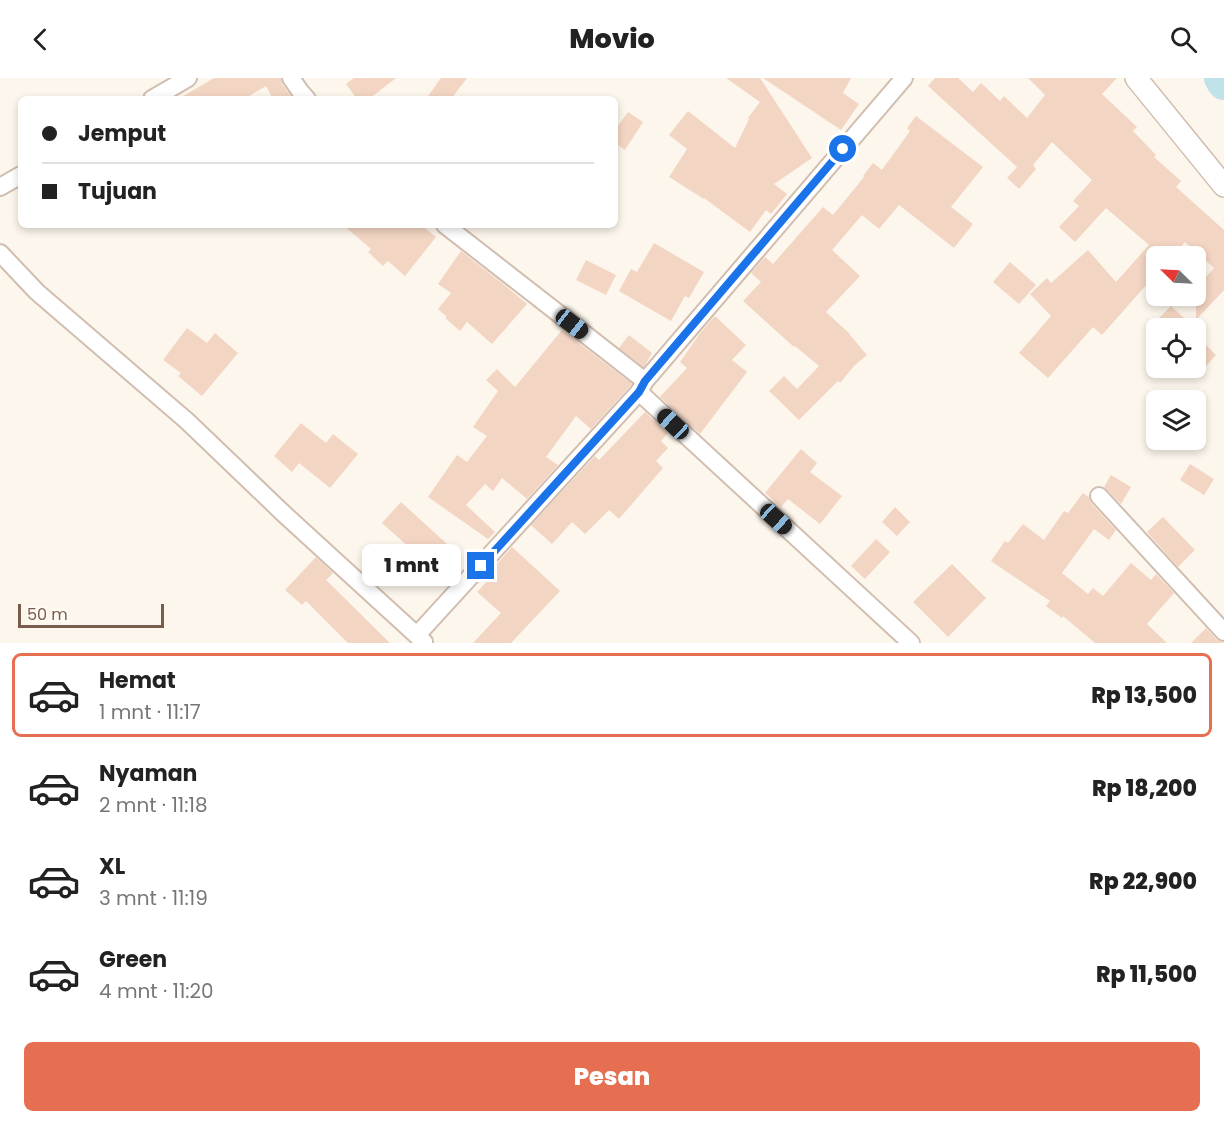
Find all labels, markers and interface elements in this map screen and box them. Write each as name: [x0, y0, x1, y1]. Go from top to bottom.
text: Movio: [569, 20, 655, 57]
icon: back: [24, 23, 57, 56]
icon: search: [1167, 23, 1200, 56]
text: Jemput: [78, 118, 166, 149]
route start: [829, 135, 856, 162]
text: Tujuan: [78, 176, 157, 207]
north arrow: [1146, 246, 1206, 306]
map controls: [1146, 246, 1206, 450]
car: [552, 306, 592, 342]
button: locate: [1146, 318, 1206, 378]
button: layers: [1146, 390, 1206, 450]
car: [654, 405, 692, 443]
car: [757, 500, 795, 538]
callout: 1 mnt: [361, 545, 460, 587]
text: 1 mnt: [384, 551, 439, 579]
route end: [467, 552, 494, 579]
scale bar: [18, 601, 164, 628]
text: 50 m: [27, 603, 68, 626]
text: Hemat: [99, 665, 176, 696]
icon: car: [27, 668, 81, 722]
text: Rp 13,500: [1091, 680, 1197, 711]
text: 1 mnt · 11:17: [99, 698, 201, 726]
text: Nyaman: [99, 758, 197, 789]
icon: car: [27, 761, 81, 815]
text: Rp 18,200: [1092, 773, 1197, 804]
text: 2 mnt · 11:18: [99, 791, 208, 819]
text: XL: [99, 851, 125, 882]
icon: car: [27, 854, 81, 908]
text: Rp 22,900: [1089, 866, 1197, 897]
text: 3 mnt · 11:19: [99, 884, 208, 912]
text: Green: [99, 944, 167, 975]
icon: car: [27, 947, 81, 1001]
text: Rp 11,500: [1096, 959, 1197, 990]
text: 4 mnt · 11:20: [99, 977, 214, 1005]
button: Pesan: [24, 1042, 1200, 1111]

